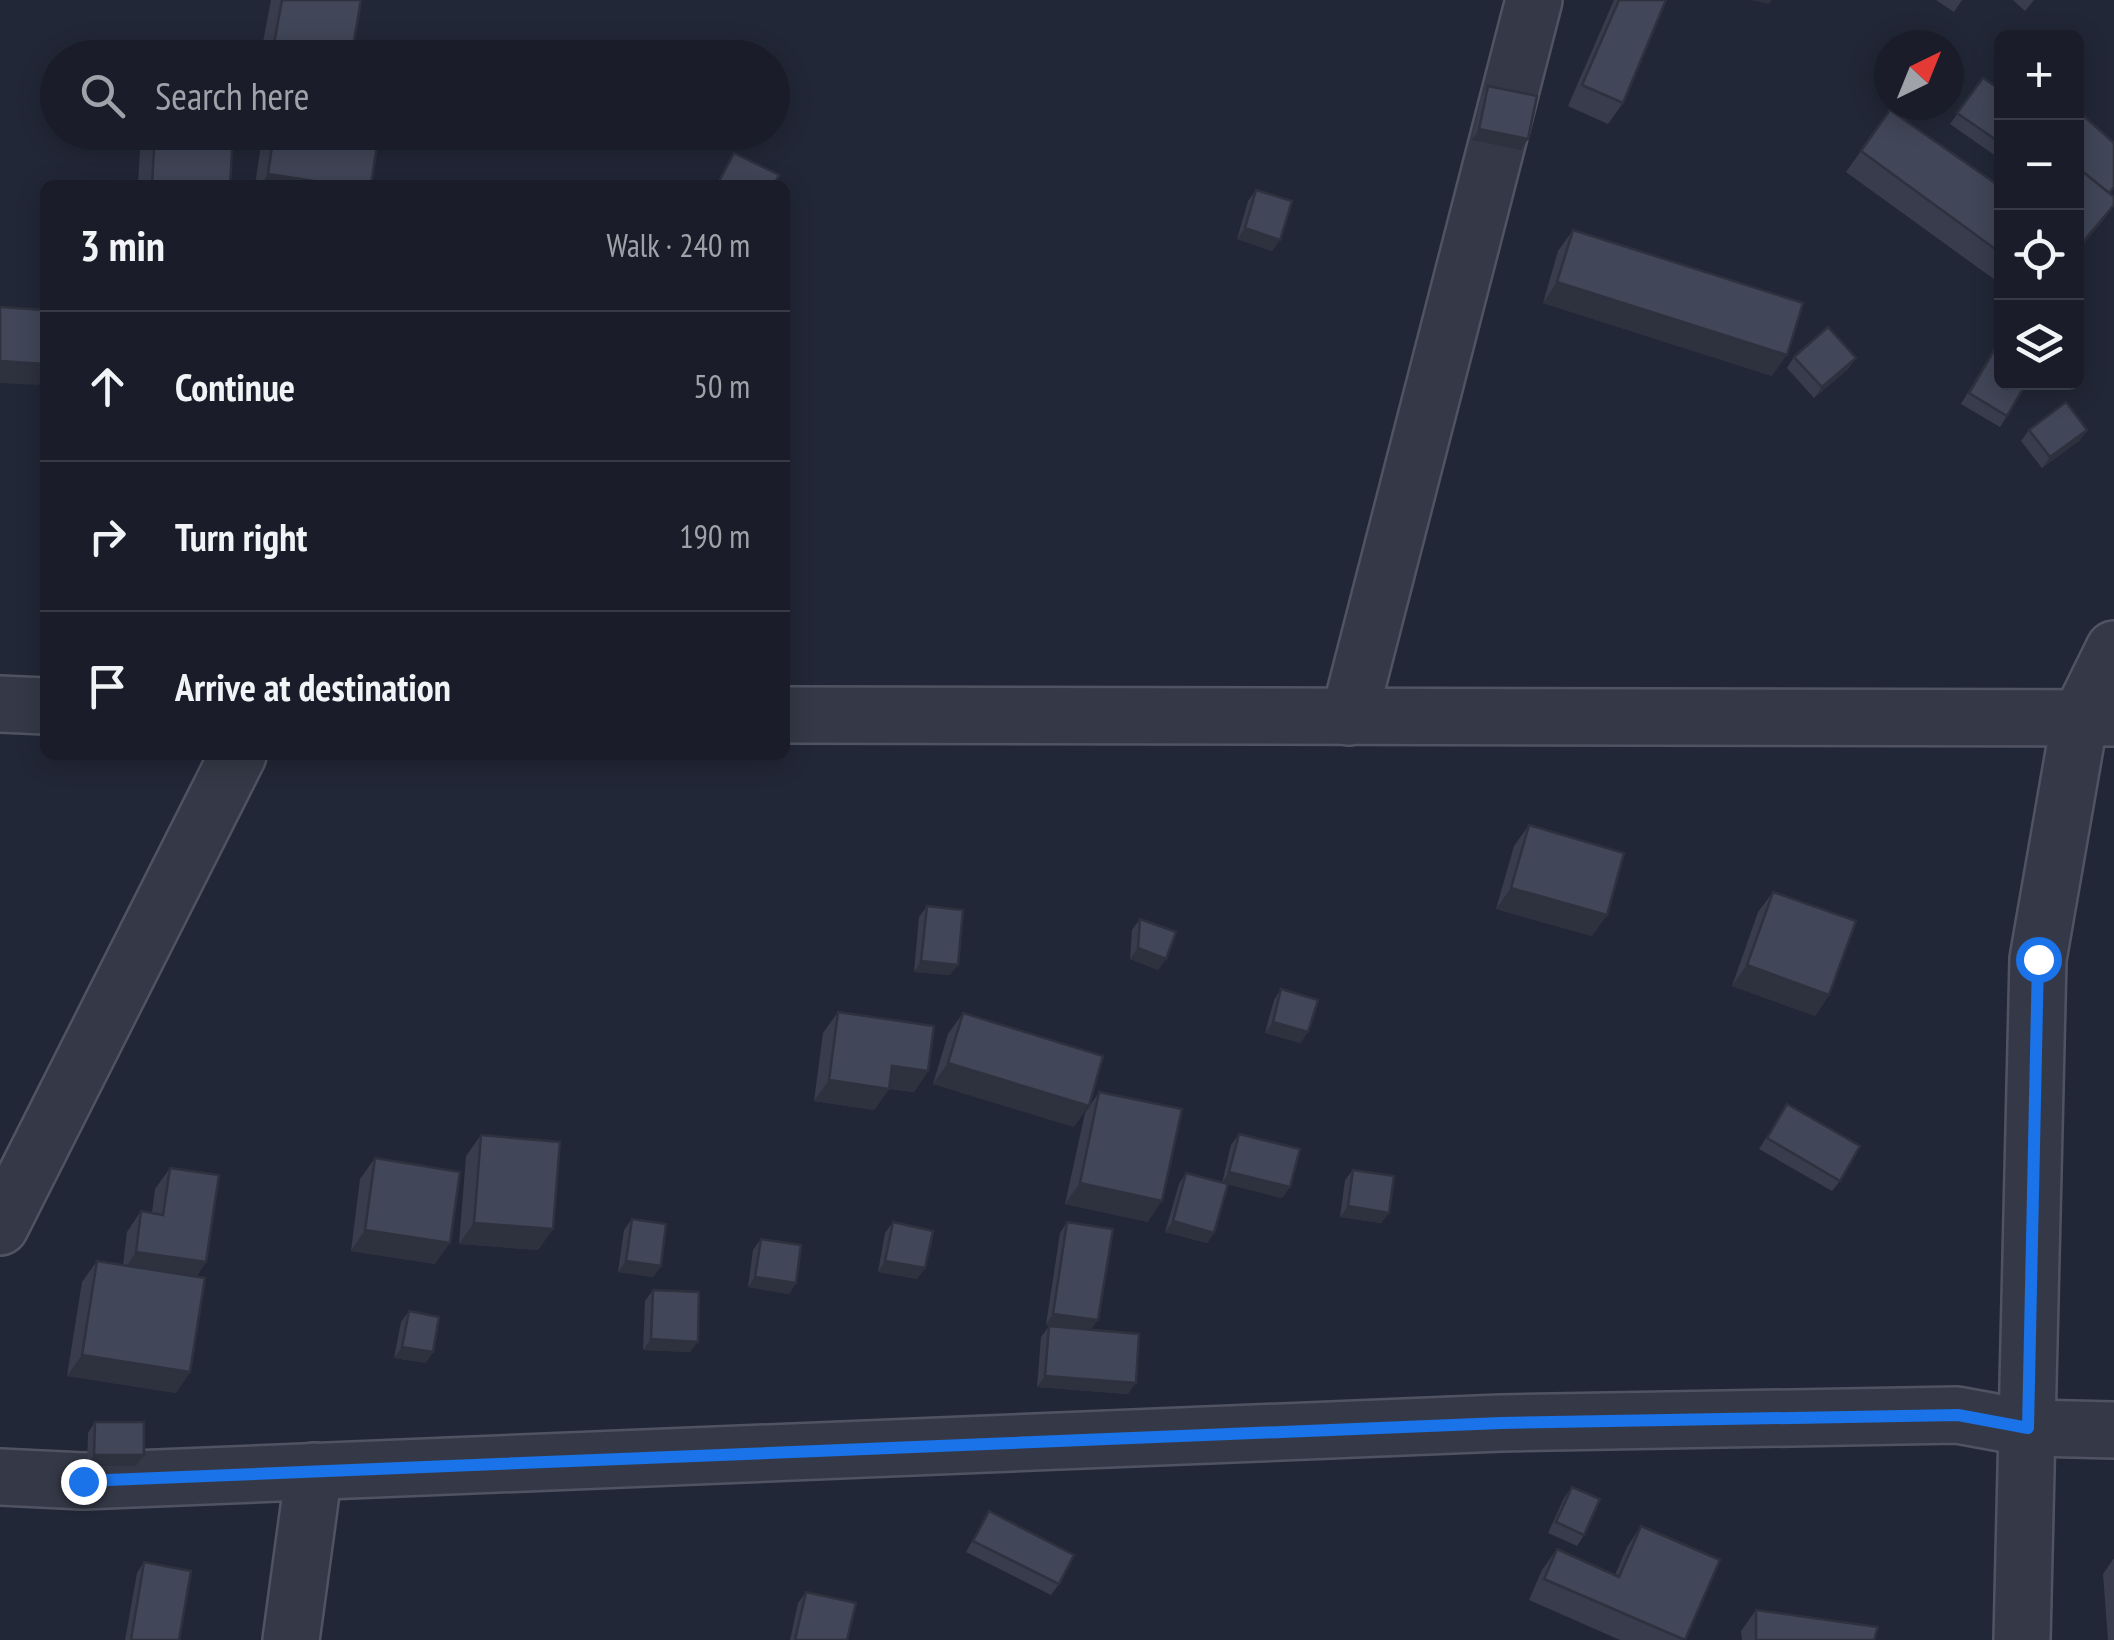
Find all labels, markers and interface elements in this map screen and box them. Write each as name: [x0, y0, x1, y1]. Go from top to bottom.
north arrow: [1874, 30, 1964, 120]
map controls: [1994, 30, 2084, 390]
button: +: [1994, 30, 2084, 120]
search box: [40, 40, 790, 150]
icon: search: [75, 68, 130, 123]
text: Search here: [155, 71, 309, 120]
button: −: [1994, 120, 2084, 210]
button: locate: [1994, 210, 2084, 300]
text: 3 min: [80, 218, 165, 273]
text: Walk · 240 m: [606, 224, 750, 266]
button: layers: [1994, 300, 2084, 390]
icon: ahead: [80, 359, 135, 414]
text: Continue: [175, 362, 295, 411]
text: 50 m: [694, 365, 750, 407]
icon: right: [80, 509, 135, 564]
text: Turn right: [175, 512, 307, 561]
text: 190 m: [679, 515, 750, 557]
icon: arrive: [80, 659, 135, 714]
text: Arrive at destination: [175, 662, 451, 711]
route start: [2016, 937, 2062, 983]
route end: [61, 1459, 107, 1505]

